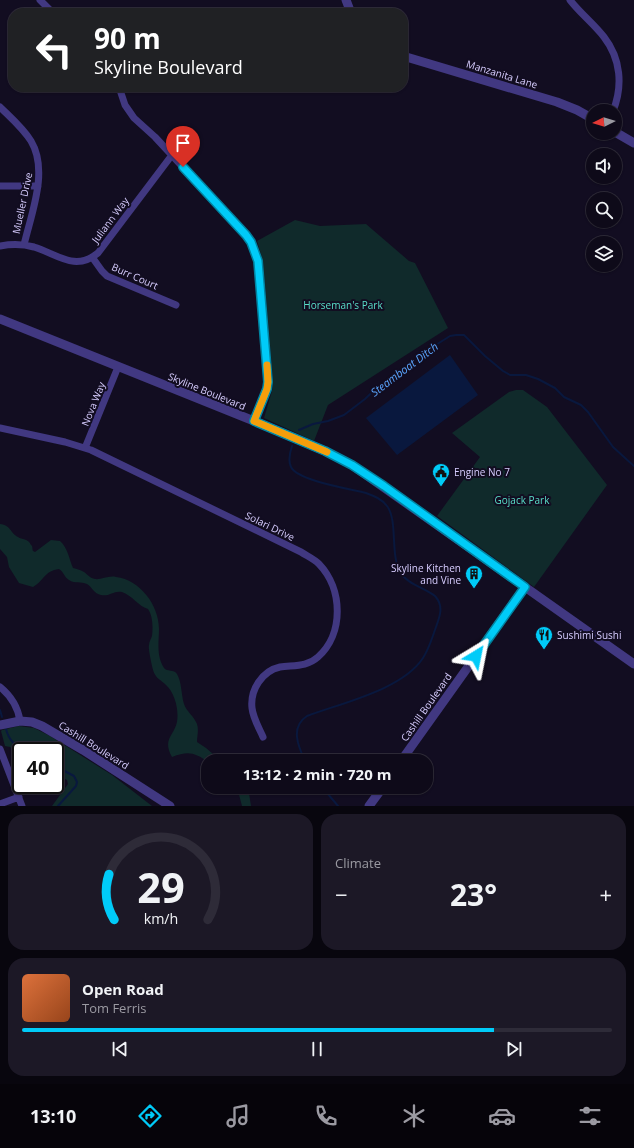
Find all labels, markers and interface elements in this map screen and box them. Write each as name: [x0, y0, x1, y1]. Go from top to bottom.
text: 90 m: [94, 19, 161, 57]
icon: left: [28, 24, 80, 76]
text: Skyline Boulevard: [94, 55, 243, 79]
street label: Manzanita Lane: [465, 57, 540, 92]
north arrow: [586, 104, 622, 140]
map controls: [586, 104, 622, 272]
pin: [166, 126, 200, 167]
icon: arrive: [172, 132, 194, 154]
button: sound: [586, 148, 622, 184]
street label: Mueller Drive: [9, 171, 35, 235]
button: search: [586, 192, 622, 228]
street label: Juliann Way: [88, 193, 132, 247]
button: layers: [586, 236, 622, 272]
street label: Burr Court: [110, 260, 161, 293]
park label: Horseman's Park: [303, 298, 383, 312]
water label: Steamboat Ditch: [367, 339, 441, 399]
street label: Skyline Boulevard: [166, 369, 248, 413]
street label: Nova Way: [78, 379, 109, 428]
public building icon: Engine No 7: [431, 462, 451, 487]
place label: Engine No 7: [454, 465, 510, 479]
park label: Gojack Park: [495, 493, 550, 507]
street label: Solari Drive: [243, 508, 297, 544]
place label: Skyline Kitchen and Vine: [391, 561, 461, 587]
building icon: Skyline Kitchen and Vine: [464, 564, 484, 589]
restaurant icon: Sushimi Sushi: [534, 625, 554, 650]
place label: Sushimi Sushi: [557, 628, 621, 642]
position arrow: [455, 635, 497, 677]
street label: Cashill Boulevard: [397, 670, 455, 744]
street label: Cashill Boulevard: [56, 718, 132, 772]
speed limit sign: 40: [12, 742, 64, 794]
text: 13:12 · 2 min · 720 m: [243, 764, 391, 784]
text: Climate: [335, 854, 381, 872]
text: 29: [137, 859, 184, 915]
text: 23°: [450, 874, 497, 915]
text: −: [335, 879, 348, 909]
text: +: [599, 879, 612, 909]
text: km/h: [143, 909, 178, 928]
text: Open Road: [82, 979, 164, 999]
text: Tom Ferris: [82, 999, 147, 1017]
icon: previous: [109, 1038, 131, 1060]
icon: pause: [306, 1038, 328, 1060]
icon: next: [503, 1038, 525, 1060]
icon: directions: [136, 1102, 164, 1130]
icon: music: [224, 1102, 252, 1130]
icon: phone: [312, 1102, 340, 1130]
icon: climate: [400, 1102, 428, 1130]
icon: car: [488, 1102, 516, 1130]
icon: filters: [576, 1102, 604, 1130]
text: 13:10: [30, 1104, 76, 1128]

